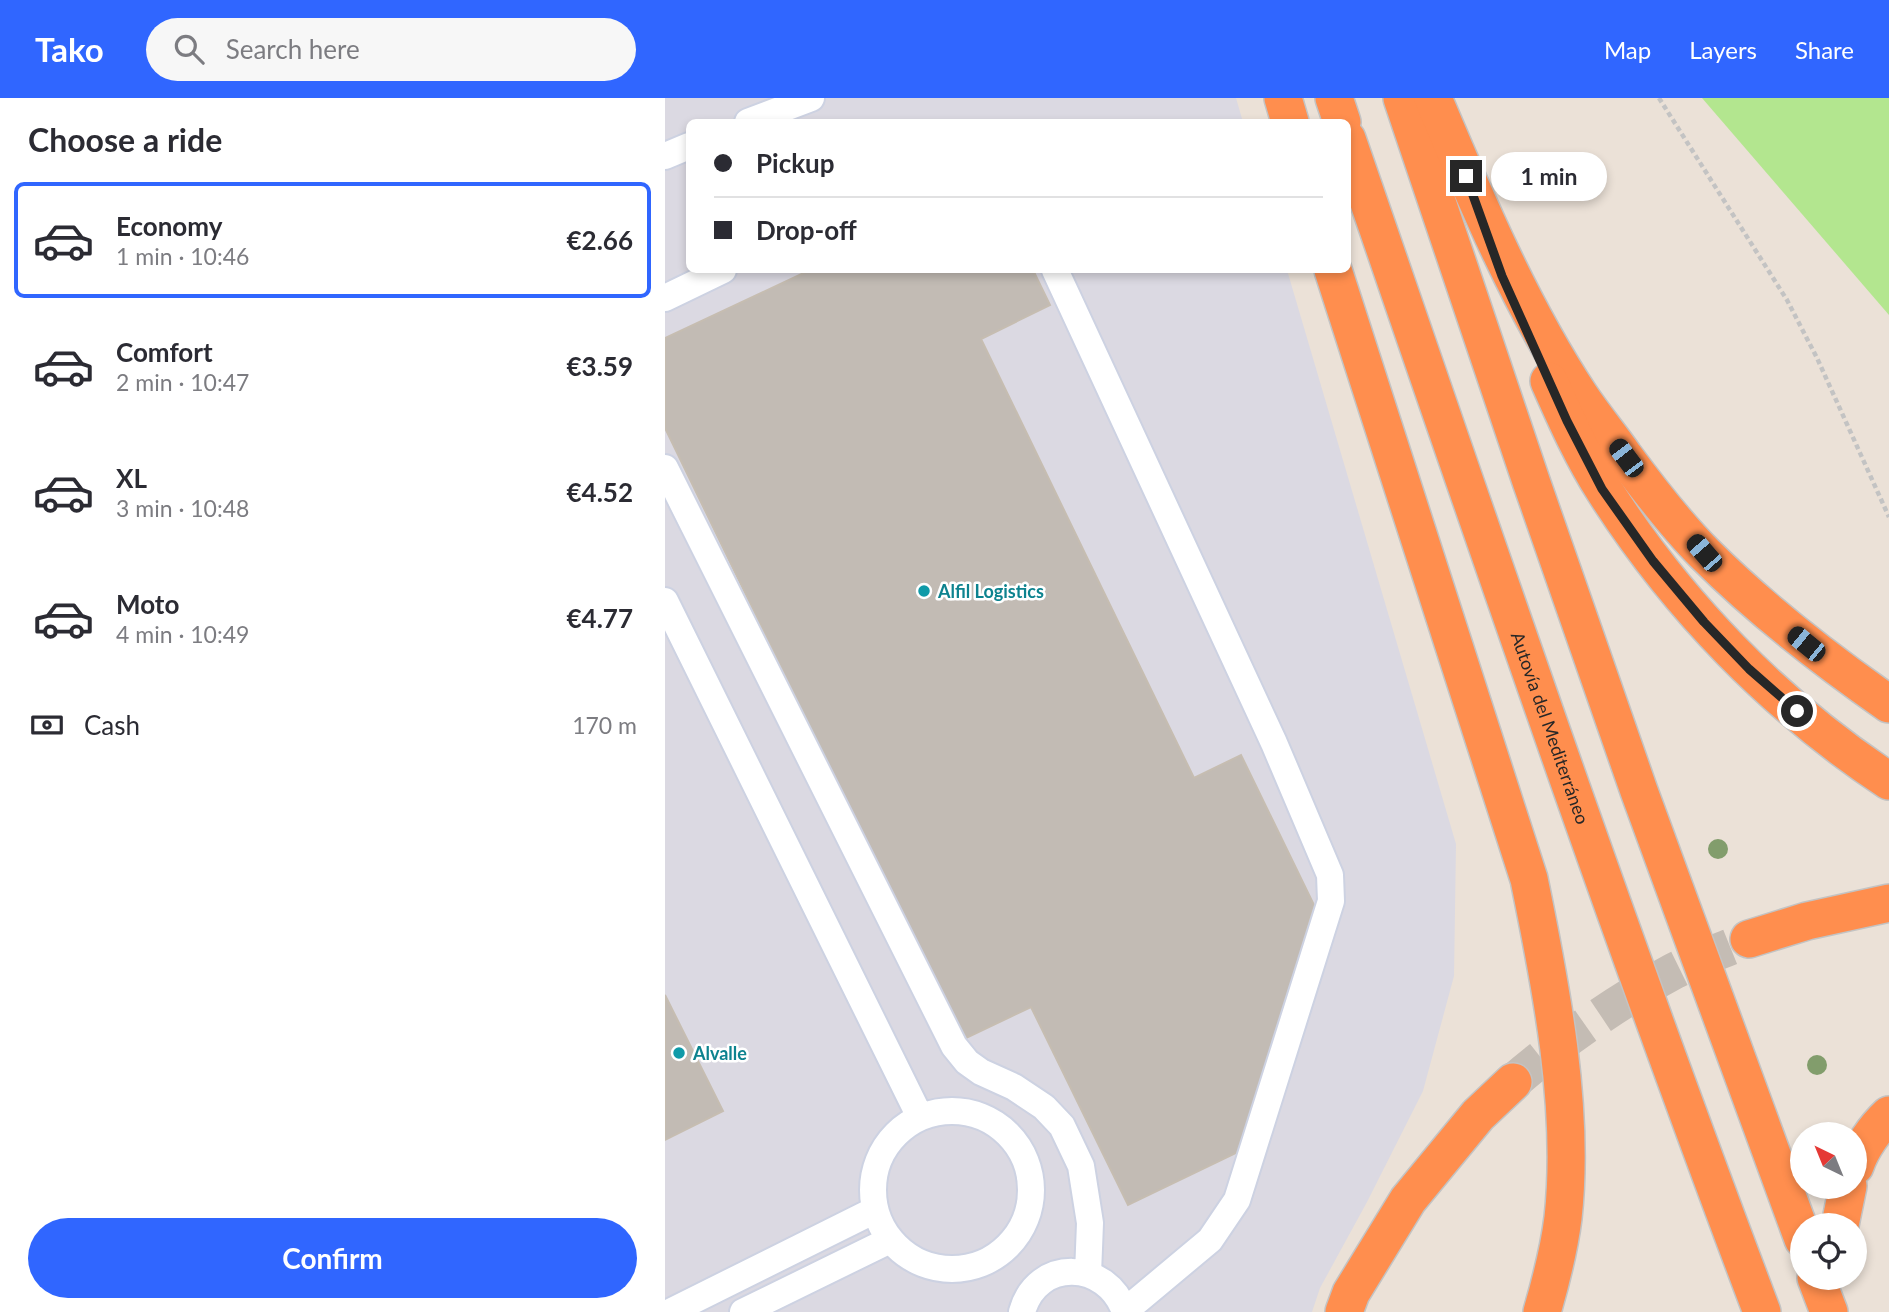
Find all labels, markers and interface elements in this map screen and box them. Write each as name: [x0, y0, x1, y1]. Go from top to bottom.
search box: [146, 18, 636, 81]
text: Tako: [35, 29, 104, 69]
icon: search: [170, 30, 208, 68]
text: Search here: [226, 33, 360, 65]
text: Map: [1604, 35, 1651, 64]
text: Layers: [1689, 35, 1757, 64]
text: Share: [1795, 35, 1854, 64]
text: Choose a ride: [28, 120, 222, 159]
text: Pickup: [756, 147, 835, 179]
callout: 1 min: [1491, 152, 1606, 200]
route end: [1450, 160, 1482, 192]
text: 1 min: [1520, 162, 1578, 190]
icon: car: [32, 209, 95, 272]
text: Economy: [116, 210, 222, 242]
text: Drop-off: [756, 214, 857, 246]
text: €2.66: [567, 224, 633, 256]
text: 1 min · 10:46: [116, 242, 249, 270]
icon: car: [32, 335, 95, 398]
text: Comfort: [116, 336, 213, 368]
text: €3.59: [567, 350, 633, 382]
text: 2 min · 10:47: [116, 368, 249, 396]
car: [1605, 435, 1648, 481]
icon: car: [32, 461, 95, 524]
text: XL: [116, 462, 147, 494]
text: €4.52: [567, 476, 633, 508]
text: 3 min · 10:48: [116, 494, 249, 522]
car: [1683, 530, 1726, 576]
place label: Alfil Logistics: [937, 580, 1044, 602]
marker: Alfil Logistics: [916, 583, 932, 599]
icon: car: [32, 587, 95, 650]
text: Moto: [116, 588, 179, 620]
text: €4.77: [567, 602, 633, 634]
text: 4 min · 10:49: [116, 620, 249, 648]
car: [1784, 623, 1829, 665]
street label: Autovía del Mediterráneo: [1507, 629, 1594, 827]
route start: [1781, 695, 1813, 727]
icon: cash: [28, 706, 66, 744]
text: Cash: [84, 709, 140, 741]
text: 170 m: [572, 711, 637, 739]
place label: Alvalle: [692, 1042, 747, 1064]
marker: Alvalle: [671, 1045, 687, 1061]
north arrow: [1790, 1122, 1867, 1199]
map controls: [1790, 1122, 1867, 1290]
button: locate: [1790, 1213, 1867, 1290]
button: Confirm: [28, 1218, 637, 1298]

